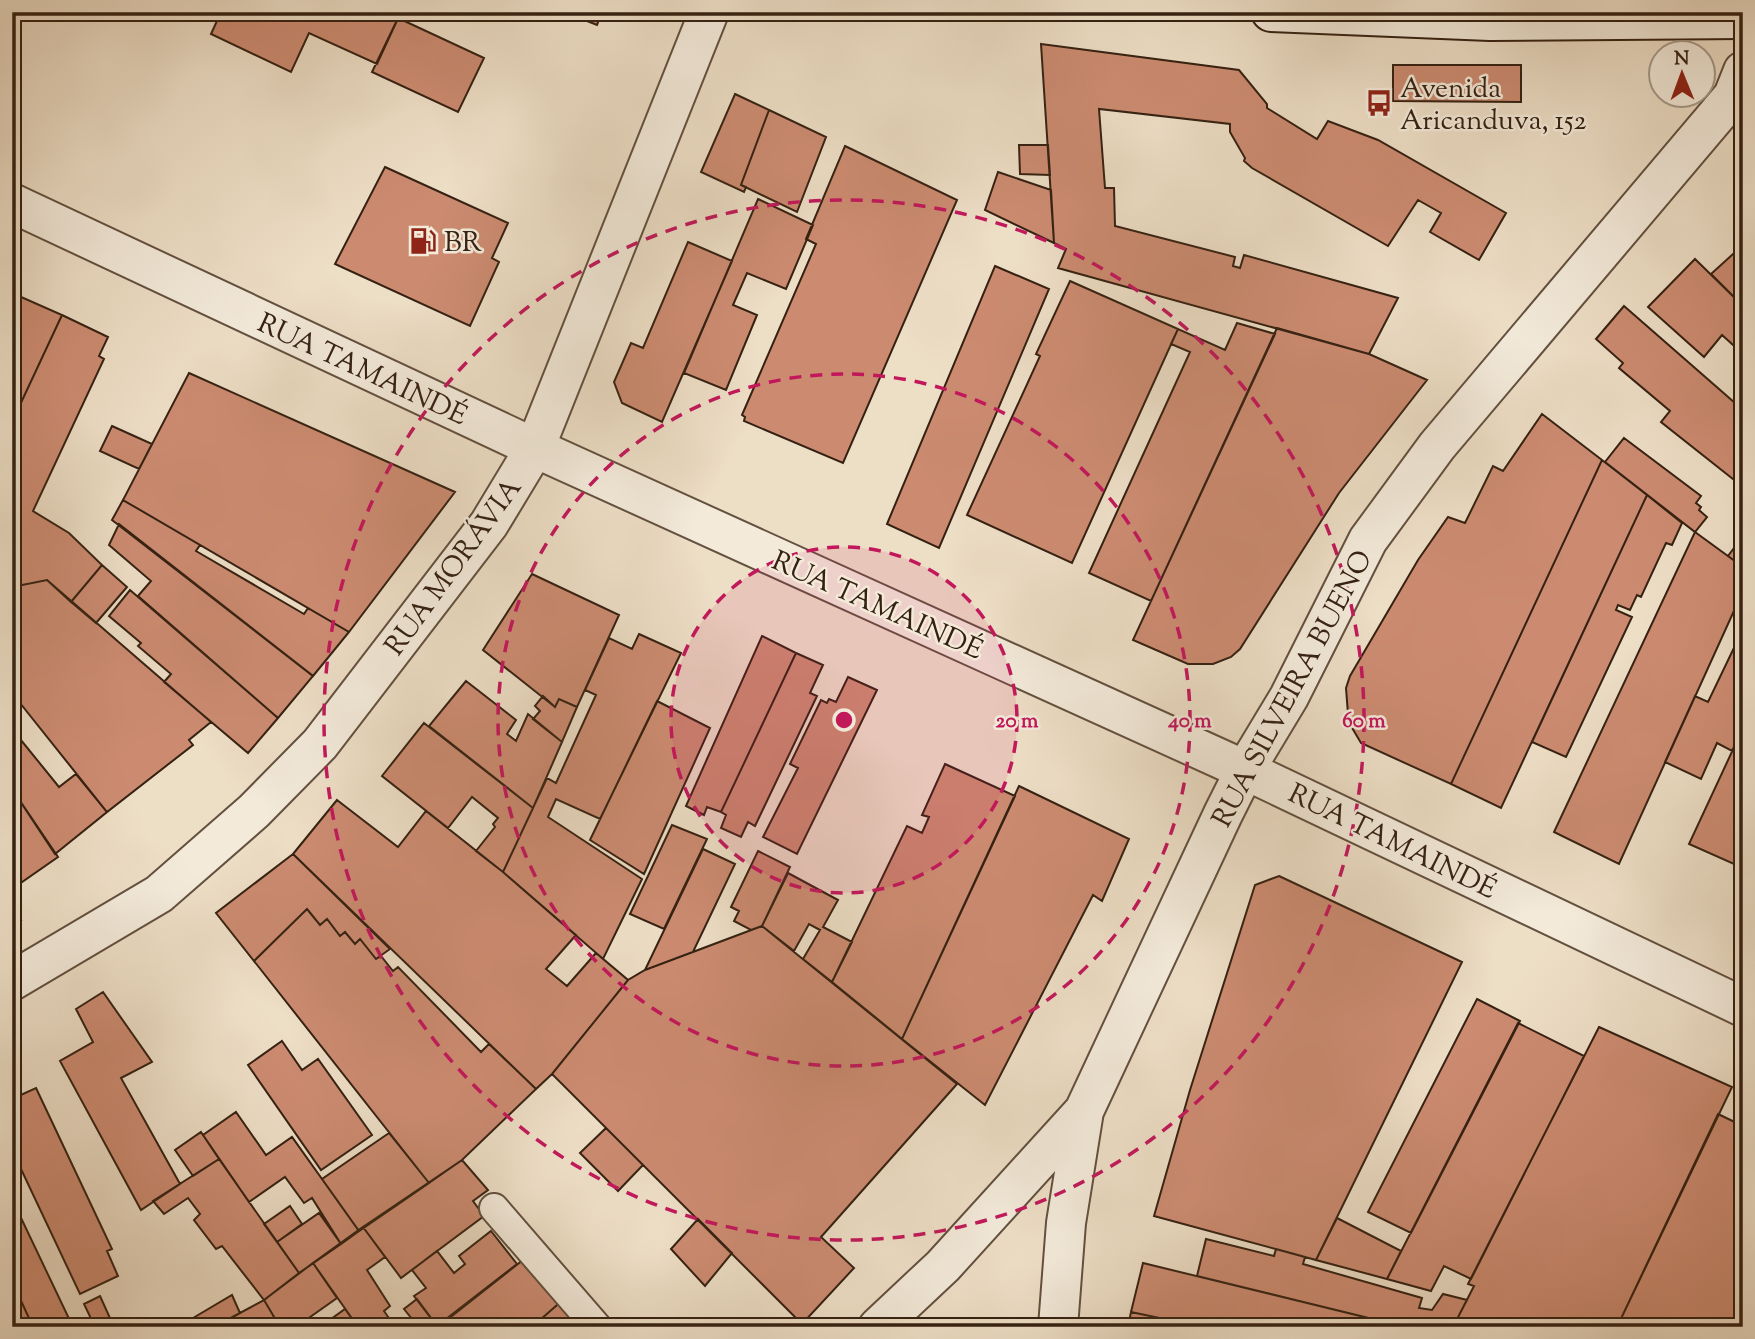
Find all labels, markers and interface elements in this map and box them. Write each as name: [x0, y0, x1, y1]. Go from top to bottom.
north arrow: [1646, 38, 1716, 108]
text: N: [1674, 46, 1690, 73]
place label: Avenida Aricanduva, 152: [1400, 70, 1587, 142]
bus stop icon: Avenida Aricanduva, 152: [1364, 88, 1394, 118]
place label: BR: [444, 224, 482, 264]
fuel station icon: BR: [408, 226, 438, 256]
street label: RUA TAMAINDÉ: [250, 305, 473, 437]
street label: RUA MORÁVIA: [376, 470, 533, 665]
street label: RUA TAMAINDÉ: [765, 542, 989, 671]
street label: RUA SILVEIRA BUENO: [1204, 544, 1384, 835]
text: 20 m: [996, 707, 1039, 737]
text: 40 m: [1167, 707, 1212, 737]
text: 60 m: [1342, 707, 1386, 737]
centre of rings: [832, 708, 856, 732]
street label: RUA TAMAINDÉ: [1281, 775, 1503, 911]

